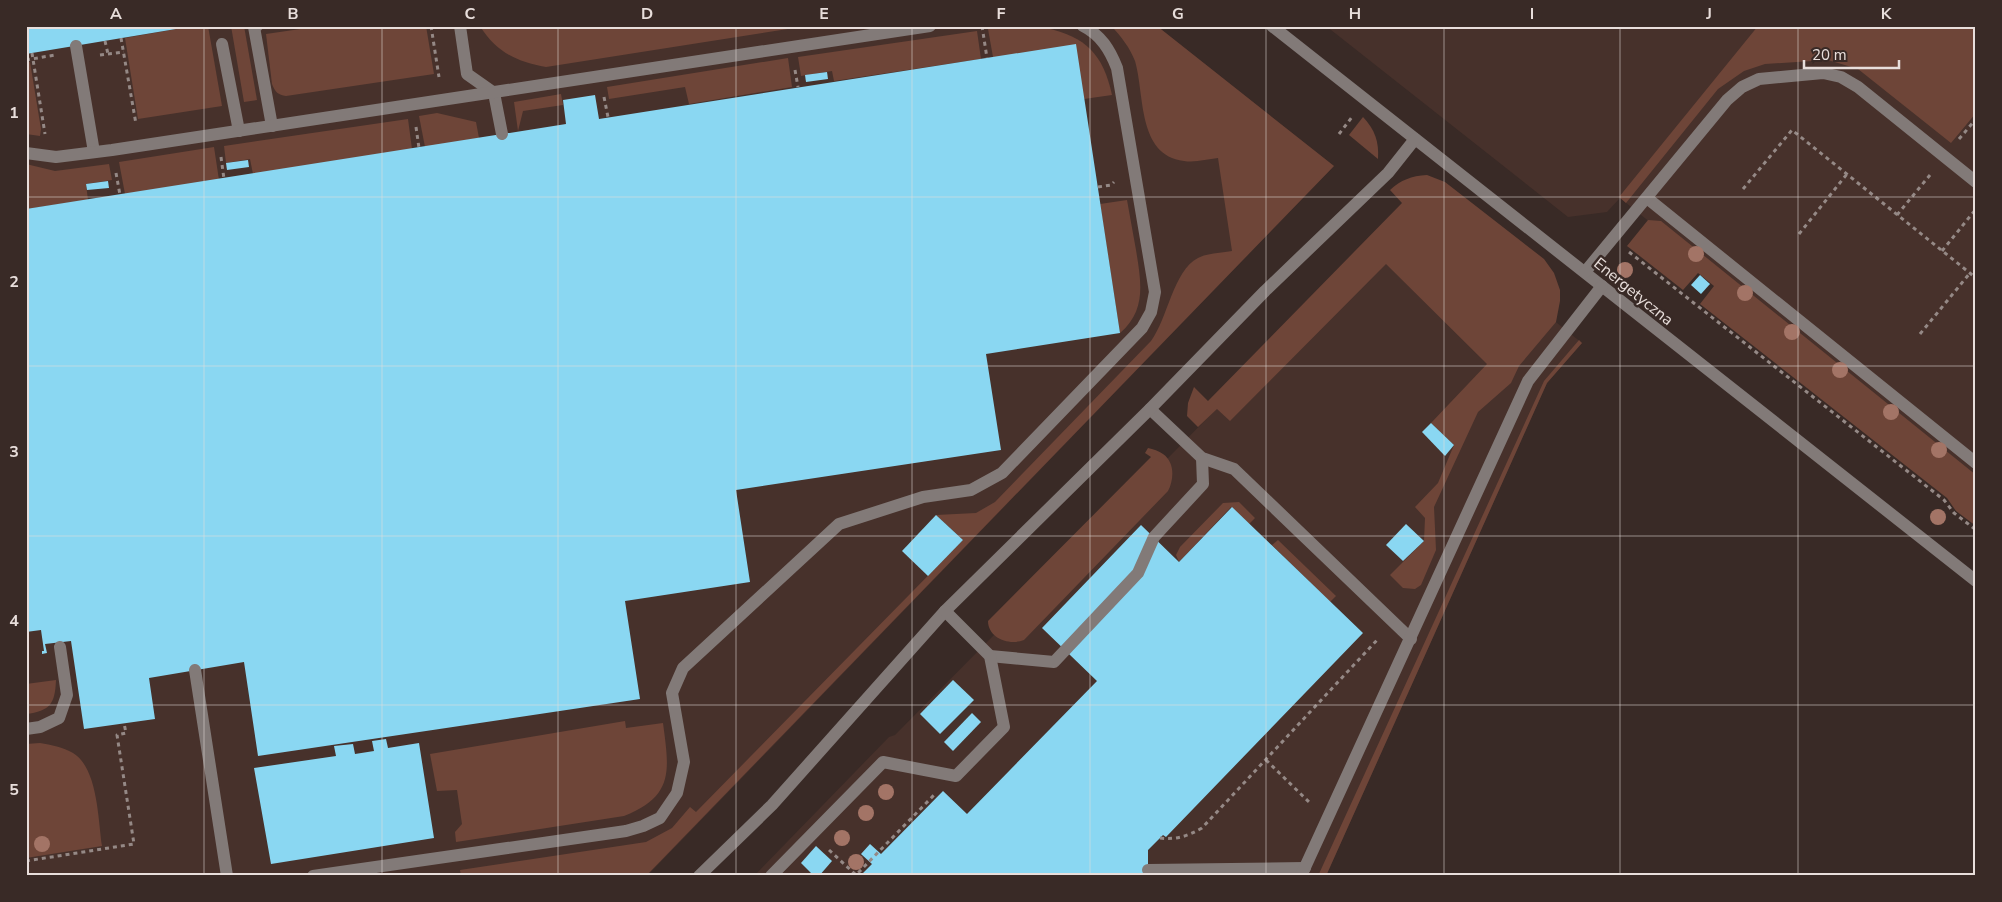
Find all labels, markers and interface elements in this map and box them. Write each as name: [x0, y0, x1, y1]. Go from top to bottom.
text: A: [110, 3, 122, 25]
text: B: [287, 3, 299, 25]
text: C: [465, 3, 476, 25]
text: D: [641, 3, 653, 25]
text: E: [819, 3, 829, 25]
text: F: [997, 3, 1006, 25]
text: G: [1172, 3, 1184, 25]
text: H: [1349, 3, 1361, 25]
text: I: [1530, 3, 1534, 25]
text: J: [1705, 3, 1712, 25]
text: K: [1881, 3, 1893, 25]
scale bar: [1804, 38, 1900, 70]
text: 20 m: [1812, 45, 1847, 65]
text: 1: [9, 102, 19, 124]
street label: Energetyczna: [1589, 253, 1678, 331]
text: 2: [9, 271, 19, 293]
text: 3: [9, 441, 19, 463]
text: 4: [9, 610, 19, 632]
text: 5: [9, 779, 19, 801]

